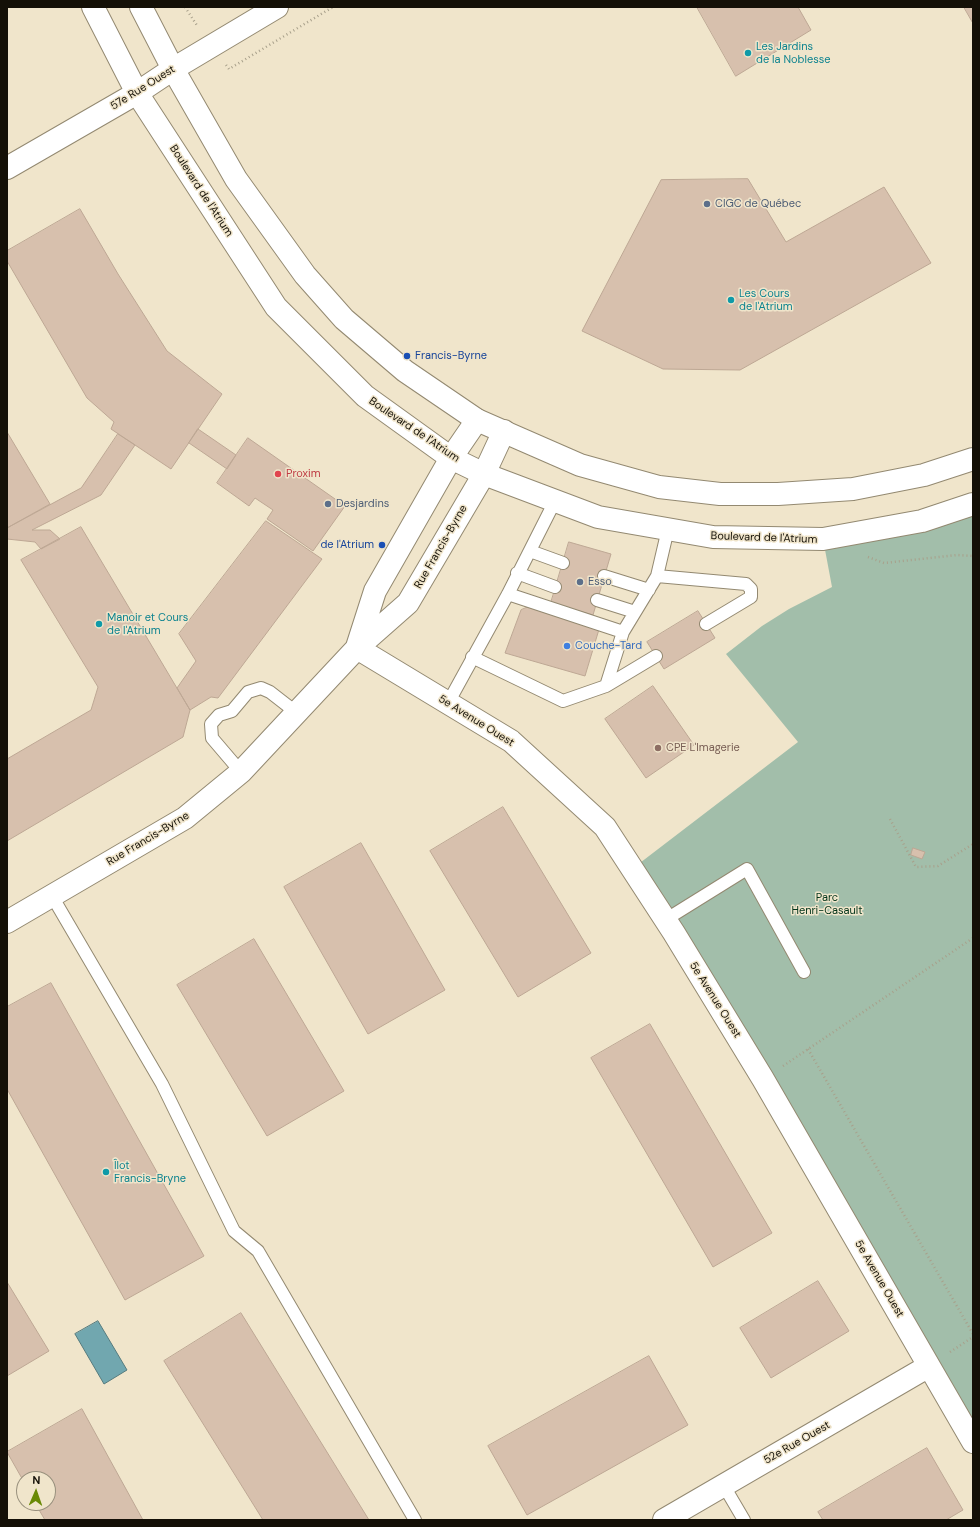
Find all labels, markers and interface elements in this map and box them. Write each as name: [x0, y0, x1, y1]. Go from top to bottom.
place label: Les Jardins de la Noblesse: [756, 40, 830, 66]
marker: Les Jardins de la Noblesse: [743, 48, 753, 58]
street label: 57e Rue Ouest: [108, 63, 178, 113]
street label: Boulevard de l'Atrium: [166, 143, 236, 239]
place label: CIGC de Québec: [715, 197, 801, 211]
marker: CIGC de Québec: [702, 199, 712, 209]
place label: Les Cours de l'Atrium: [739, 287, 793, 313]
marker: Les Cours de l'Atrium: [726, 295, 736, 305]
place label: Francis-Byrne: [415, 349, 487, 363]
marker: Francis-Byrne: [402, 351, 412, 361]
street label: Boulevard de l'Atrium: [366, 395, 462, 465]
place label: Proxim: [286, 467, 320, 481]
marker: Proxim: [273, 469, 283, 479]
place label: Desjardins: [336, 497, 389, 511]
marker: Desjardins: [323, 499, 333, 509]
street label: Rue Francis-Byrne: [412, 503, 470, 591]
street label: Boulevard de l'Atrium: [710, 530, 818, 546]
place label: de l'Atrium: [320, 538, 374, 552]
marker: de l'Atrium: [377, 540, 387, 550]
place label: Esso: [588, 575, 612, 589]
marker: Esso: [575, 577, 585, 587]
place label: Manoir et Cours de l'Atrium: [107, 611, 188, 637]
marker: Manoir et Cours de l'Atrium: [94, 619, 104, 629]
place label: Couche-Tard: [575, 639, 642, 653]
marker: Couche-Tard: [562, 641, 572, 651]
street label: 5e Avenue Ouest: [436, 692, 516, 750]
place label: CPE L'Imagerie: [666, 741, 740, 755]
marker: CPE L'Imagerie: [653, 743, 663, 753]
street label: Rue Francis-Byrne: [104, 809, 192, 869]
park label: Parc Henri-Casault: [791, 891, 863, 917]
street label: 5e Avenue Ouest: [686, 960, 744, 1040]
place label: Îlot Francis-Bryne: [114, 1159, 186, 1185]
marker: Îlot Francis-Bryne: [101, 1167, 111, 1177]
street label: 5e Avenue Ouest: [852, 1238, 906, 1320]
street label: 52e Rue Ouest: [761, 1419, 833, 1467]
north arrow: [16, 1471, 56, 1511]
text: N: [32, 1473, 41, 1487]

